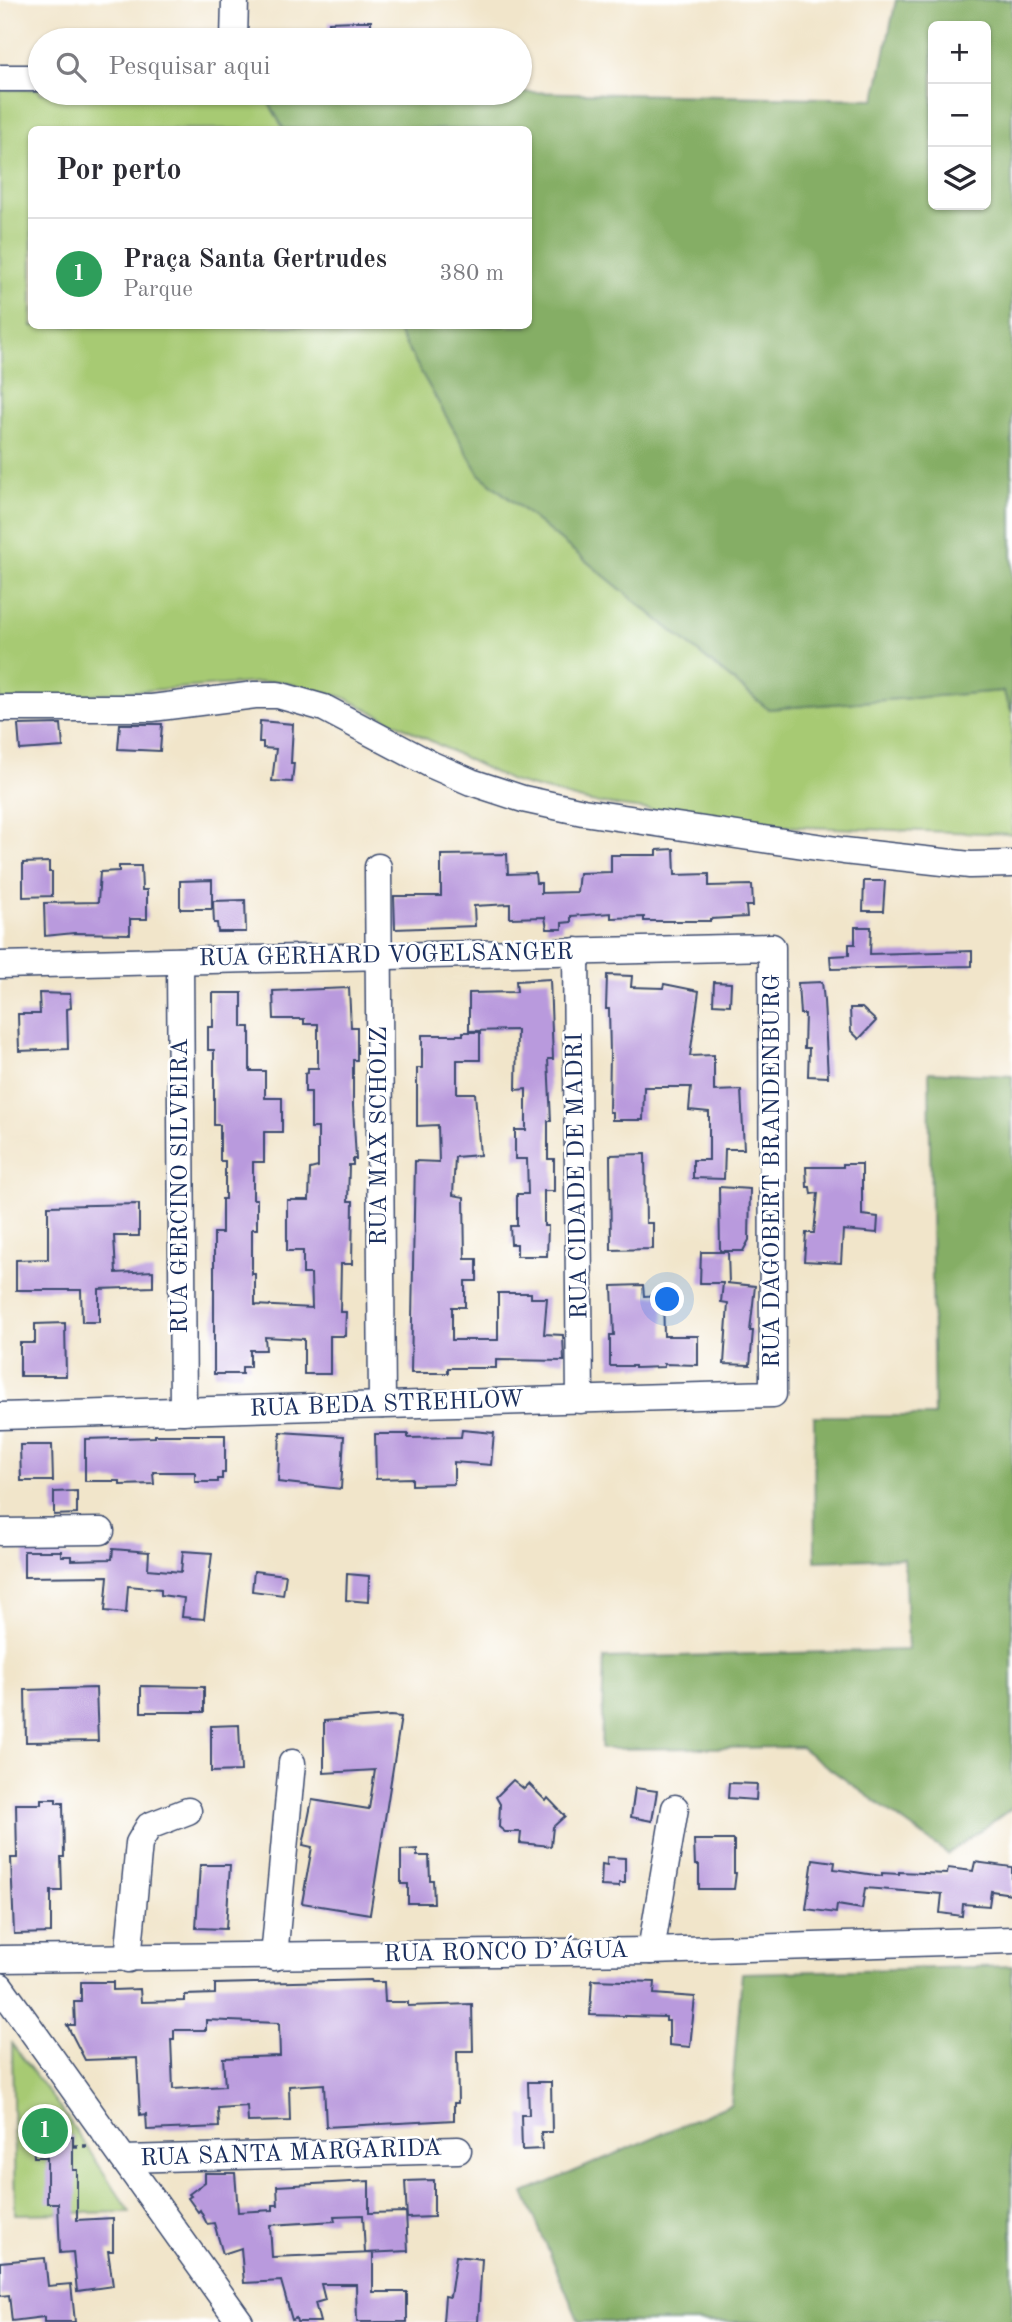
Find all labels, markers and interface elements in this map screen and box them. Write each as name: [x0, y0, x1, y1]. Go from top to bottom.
map controls: [928, 21, 991, 210]
button: +: [928, 21, 991, 84]
search box: [28, 28, 532, 105]
icon: search: [52, 48, 90, 86]
text: Pesquisar aqui: [108, 54, 270, 80]
button: −: [928, 84, 991, 147]
button: layers: [928, 147, 991, 210]
text: Por perto: [56, 156, 182, 186]
text: Praça Santa Gertrudes: [123, 247, 387, 273]
text: 1: [72, 262, 86, 285]
text: 380 m: [439, 262, 504, 285]
text: Parque: [123, 278, 193, 301]
street label: RUA GERHARD VOGELSANGER: [199, 941, 573, 971]
street label: RUA DAGOBERT BRANDENBURG: [761, 974, 785, 1368]
street label: RUA MAX SCHOLZ: [368, 1026, 392, 1246]
street label: RUA CIDADE DE MADRI: [564, 1032, 592, 1320]
street label: RUA GERCINO SILVEIRA: [169, 1038, 193, 1334]
your location: [650, 1282, 684, 1316]
street label: RUA BEDA STREHLOW: [249, 1388, 525, 1422]
street label: RUA RONCO D’ÁGUA: [383, 1935, 628, 1967]
pin: 1: [22, 2105, 68, 2157]
street label: RUA SANTA MARGARIDA: [140, 2137, 442, 2171]

